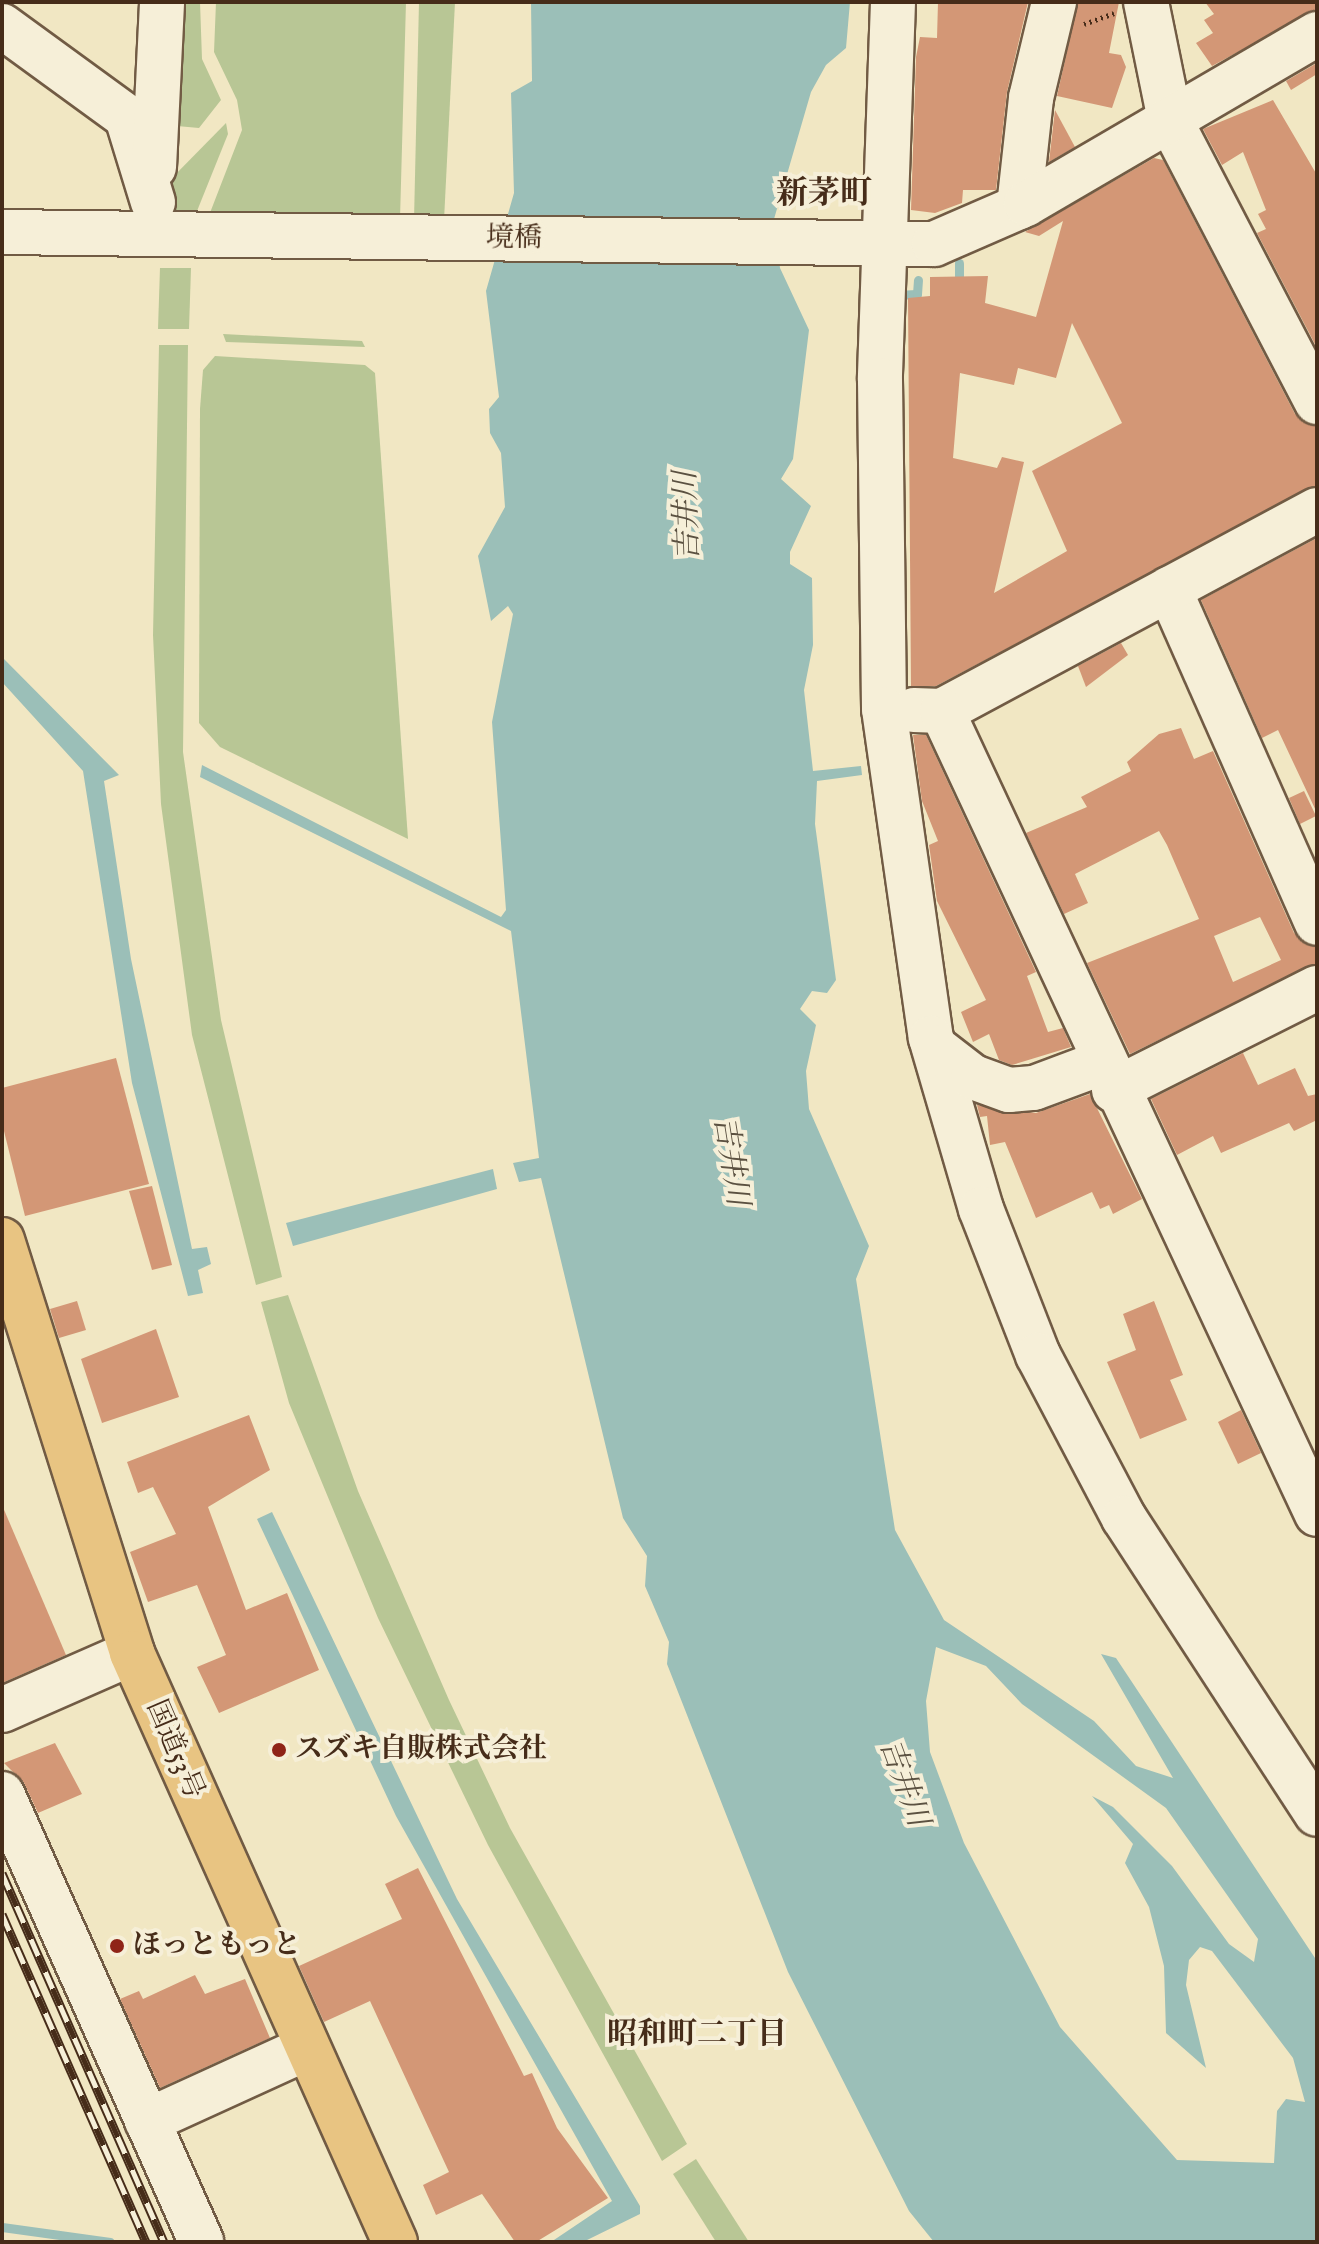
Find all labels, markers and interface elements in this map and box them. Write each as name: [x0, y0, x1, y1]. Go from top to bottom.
district label: 新茅町: [776, 176, 872, 214]
street label: 境橋: [486, 222, 542, 256]
water label: 吉井川: [668, 470, 708, 562]
water label: 吉井川: [705, 1114, 755, 1208]
street label: 国道53号: [138, 1695, 210, 1805]
place label: スズキ自販株式会社: [295, 1733, 547, 1767]
water label: 吉井川: [871, 1735, 935, 1831]
marker: スズキ自販株式会社: [270, 1741, 288, 1759]
place label: ほっともっと: [133, 1929, 301, 1963]
marker: ほっともっと: [108, 1937, 126, 1955]
district label: 昭和町二丁目: [607, 2017, 787, 2053]

